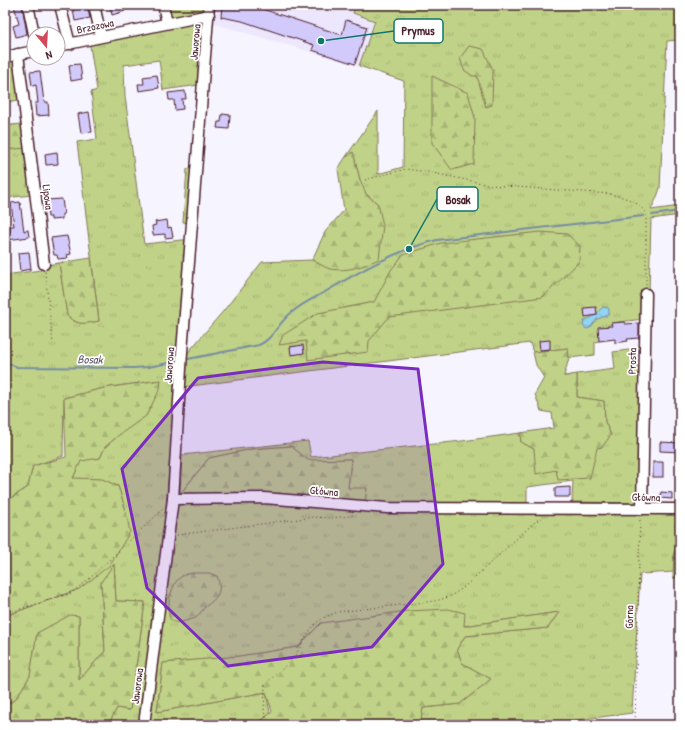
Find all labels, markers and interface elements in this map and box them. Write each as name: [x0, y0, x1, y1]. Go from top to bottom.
street label: Brzozowa: [75, 15, 115, 37]
callout: Prymus: [394, 19, 443, 43]
text: Prymus: [401, 22, 435, 40]
street label: Jaworowa: [186, 23, 204, 61]
north arrow: [26, 26, 66, 66]
text: N: [44, 48, 54, 63]
street label: Lipowa: [40, 184, 57, 211]
callout: Bosak: [437, 187, 478, 211]
text: Bosak: [445, 191, 471, 208]
street label: Jaworowa: [161, 346, 177, 383]
street label: Prosta: [625, 347, 639, 374]
water label: Bosak: [77, 350, 104, 368]
street label: Główna: [309, 483, 339, 499]
street label: Główna: [632, 490, 661, 504]
street label: Górna: [622, 605, 636, 629]
street label: Jaworowa: [128, 667, 146, 705]

